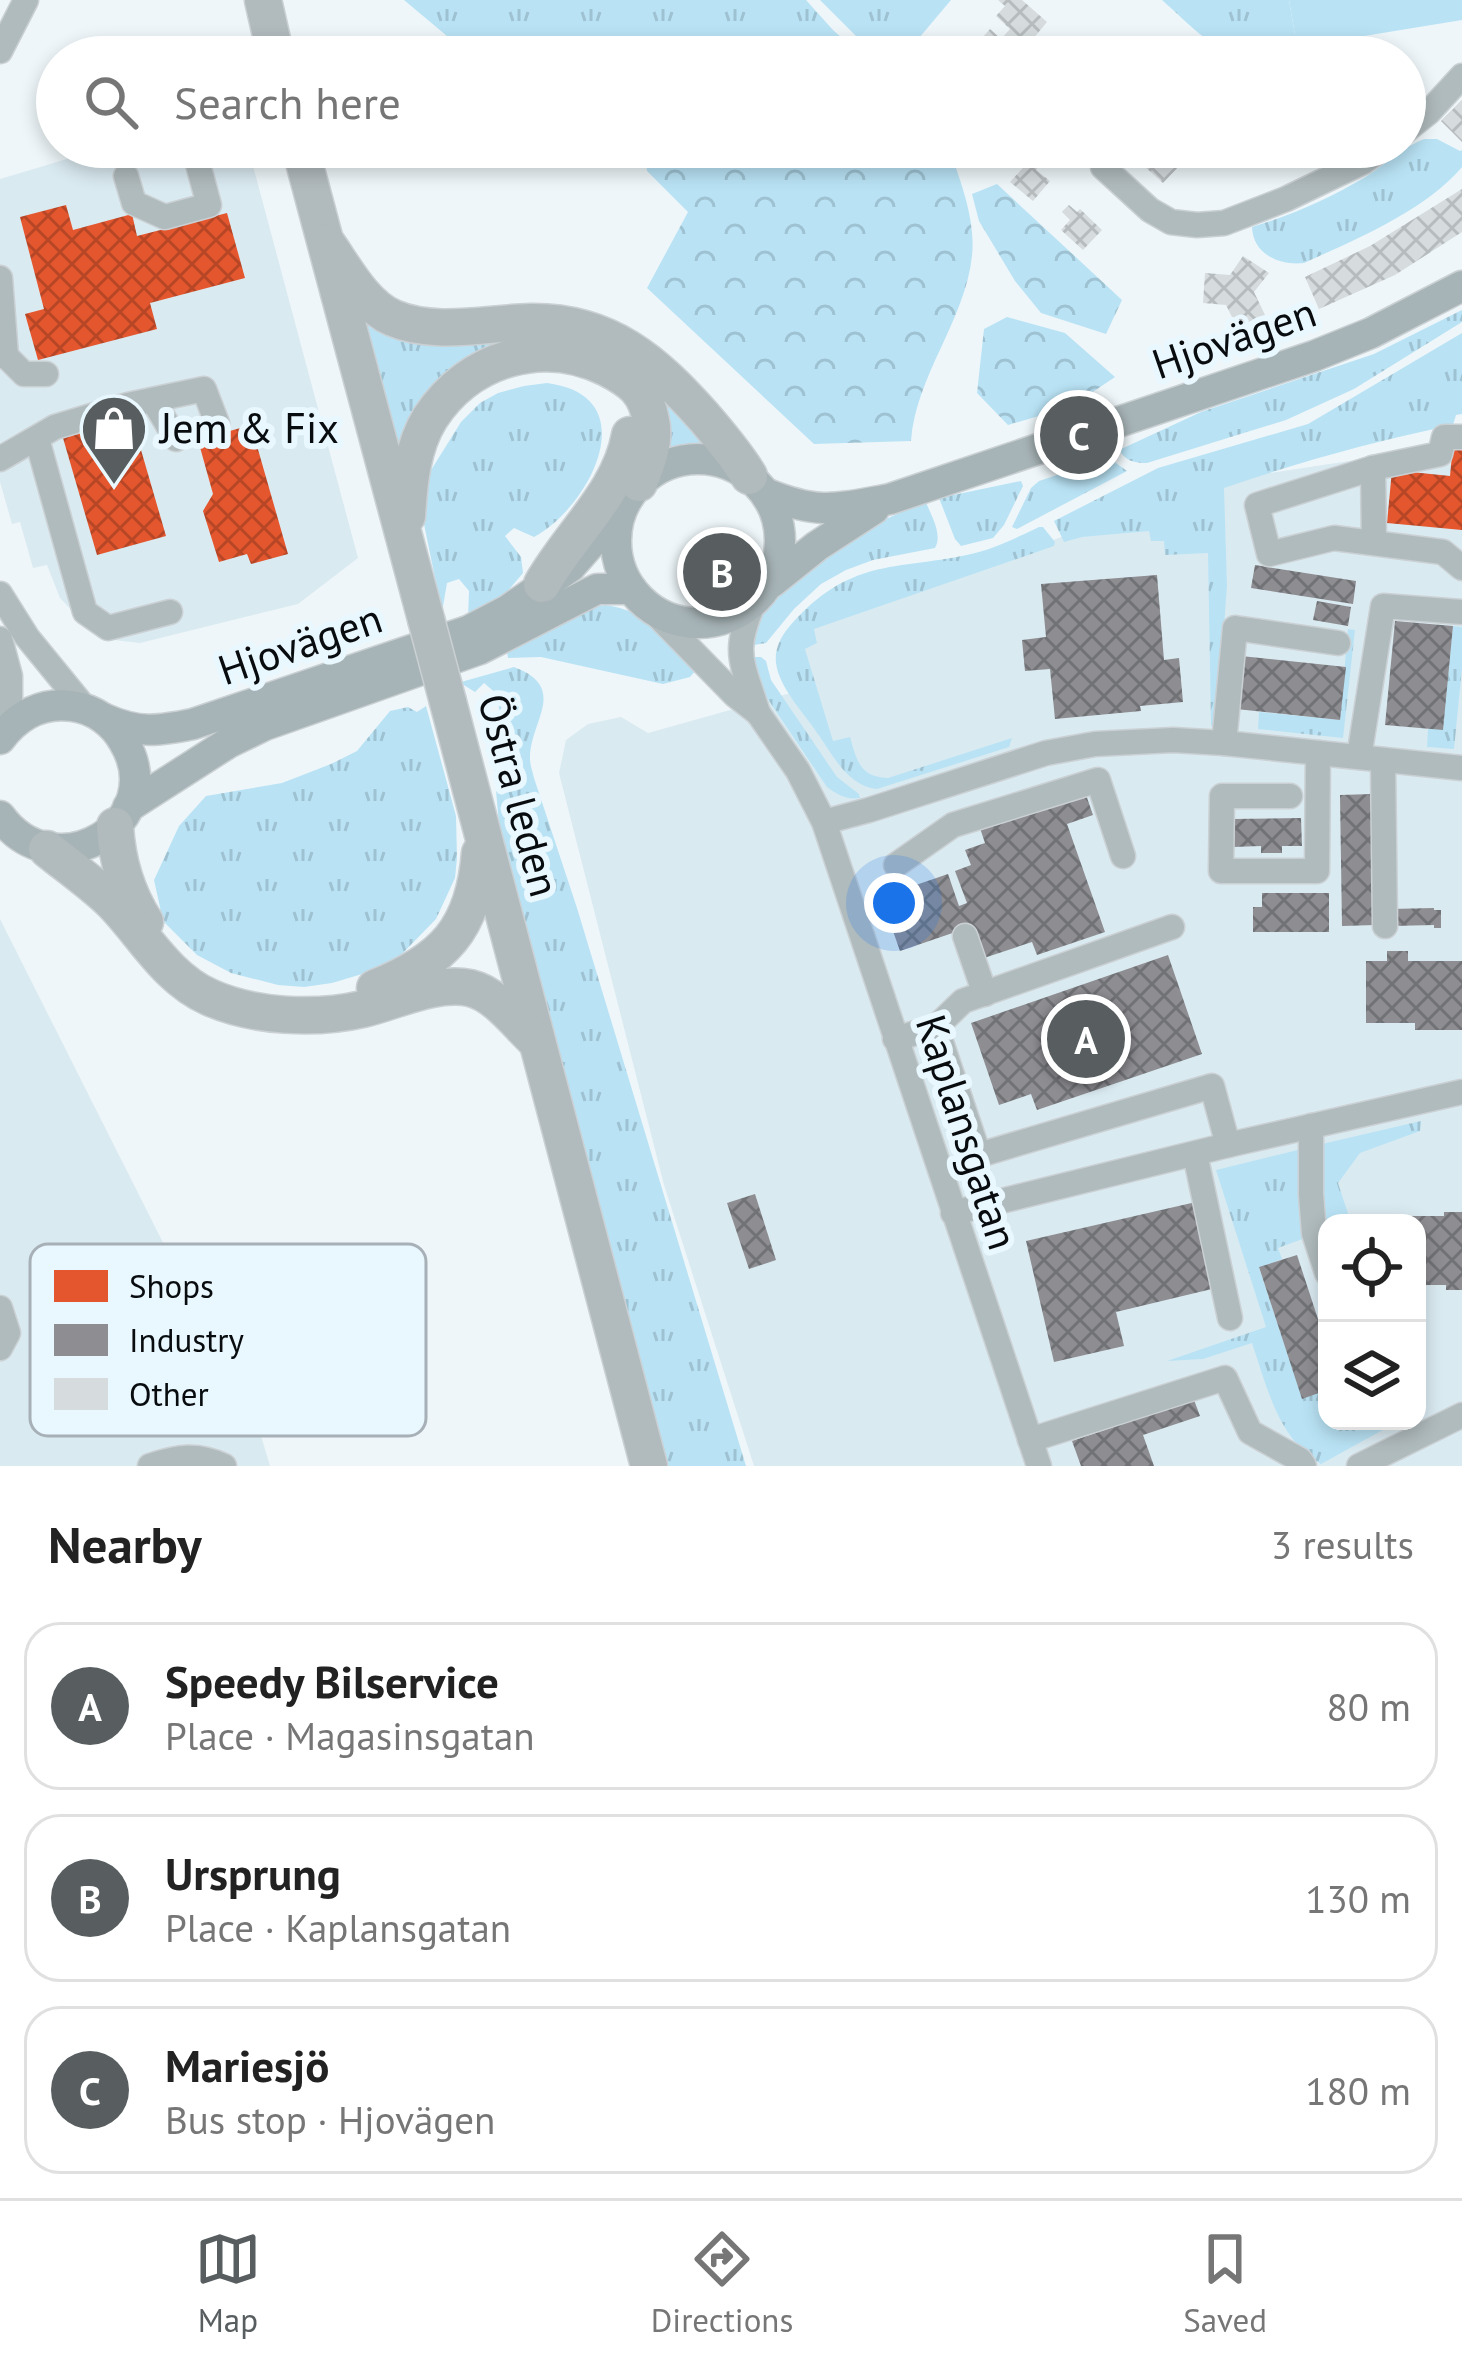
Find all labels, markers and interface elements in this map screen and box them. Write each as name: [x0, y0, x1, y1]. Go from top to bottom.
search box: [36, 36, 1426, 168]
icon: search: [78, 69, 144, 135]
text: Search here: [174, 73, 401, 131]
street label: Hjovägen: [1145, 284, 1323, 391]
pin: C: [1040, 390, 1118, 480]
shop icon: Jem & Fix: [79, 393, 149, 487]
place label: Jem & Fix: [158, 400, 339, 455]
pin: B: [683, 527, 761, 617]
street label: Hjovägen: [211, 590, 389, 697]
street label: Östra leden: [466, 688, 573, 902]
your location: [864, 873, 924, 933]
pin: A: [1047, 994, 1125, 1084]
street label: Kaplansgatan: [904, 1008, 1031, 1256]
map controls: [1318, 1214, 1426, 1430]
button: locate: [1318, 1214, 1426, 1322]
legend: [30, 1244, 426, 1436]
text: Shops: [129, 1264, 214, 1307]
text: Industry: [129, 1318, 244, 1361]
button: layers: [1318, 1322, 1426, 1430]
text: Other: [129, 1372, 209, 1415]
text: Nearby: [48, 1511, 202, 1577]
text: 3 results: [1271, 1519, 1414, 1570]
text: Speedy Bilservice: [165, 1652, 499, 1710]
text: A: [78, 1681, 102, 1732]
text: 80 m: [1326, 1681, 1411, 1732]
text: Place · Magasinsgatan: [165, 1710, 535, 1761]
text: Ursprung: [165, 1844, 341, 1902]
text: B: [78, 1873, 102, 1924]
text: 130 m: [1305, 1873, 1411, 1924]
text: Place · Kaplansgatan: [165, 1902, 511, 1953]
text: Mariesjö: [165, 2036, 329, 2094]
text: C: [79, 2065, 101, 2116]
text: 180 m: [1305, 2065, 1411, 2116]
text: Bus stop · Hjovägen: [165, 2094, 495, 2145]
tab: Map: [195, 2226, 261, 2341]
tab: Directions: [651, 2226, 793, 2341]
tab: Saved: [1183, 2226, 1267, 2341]

